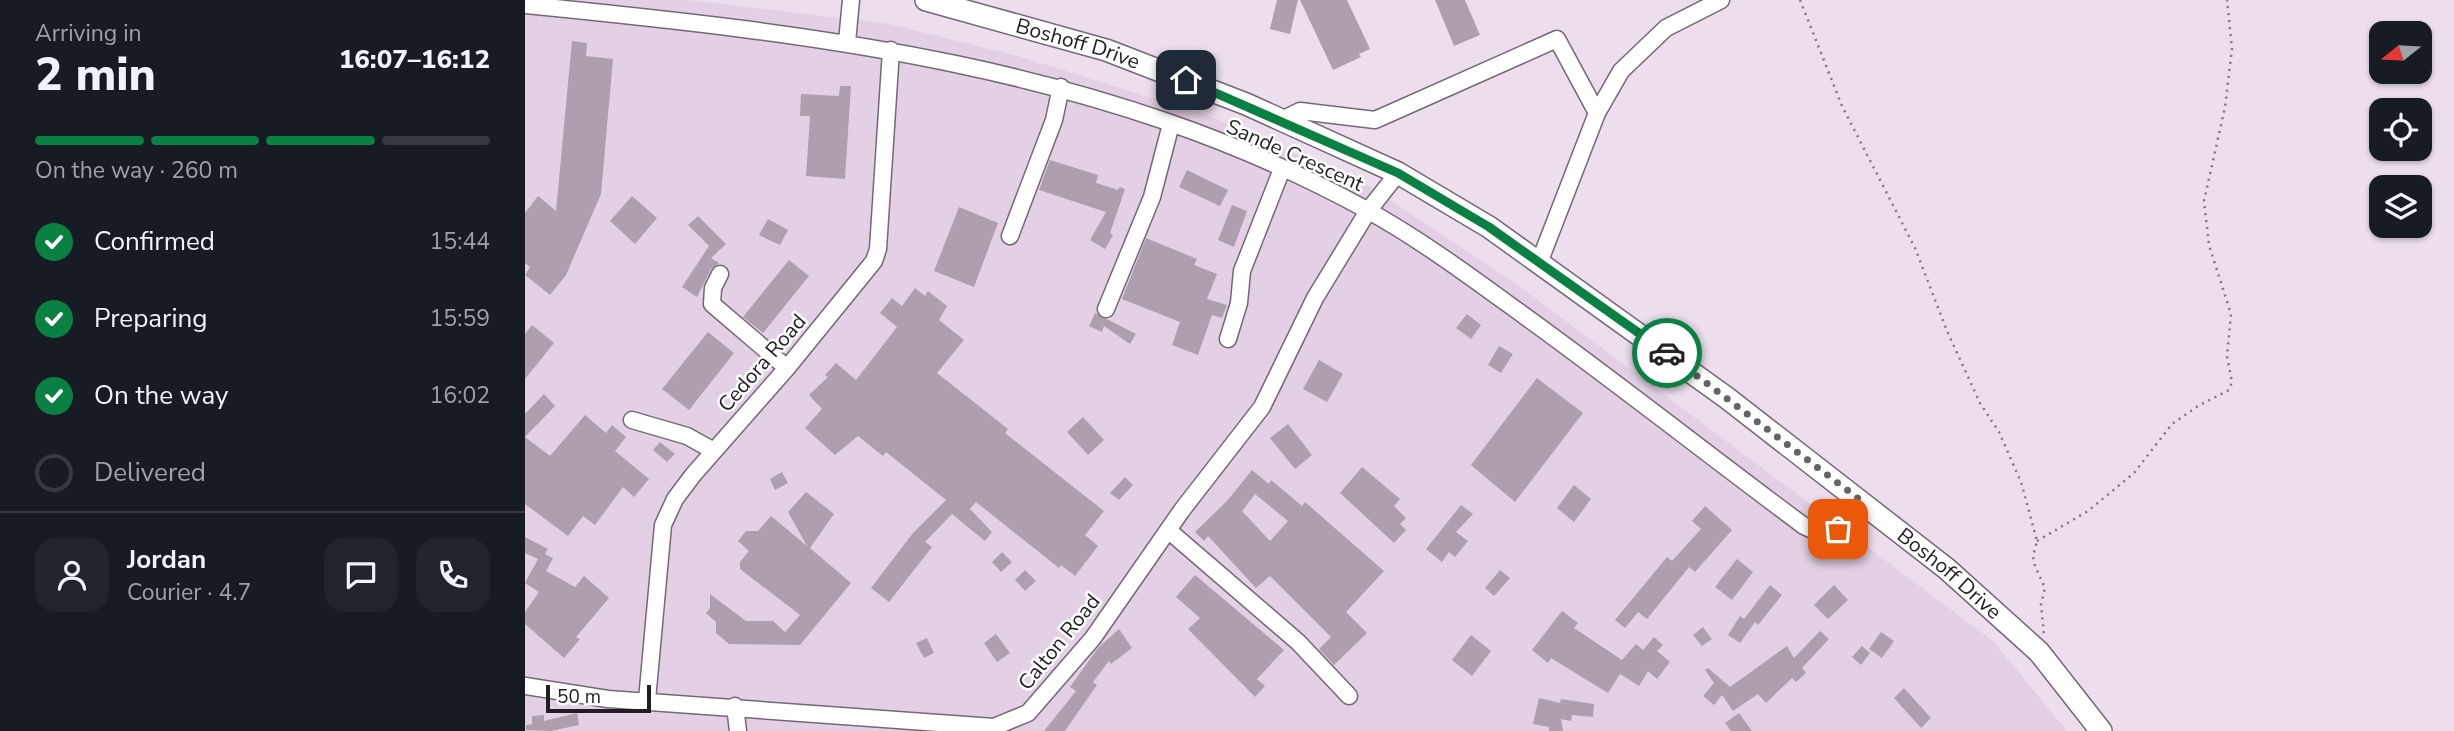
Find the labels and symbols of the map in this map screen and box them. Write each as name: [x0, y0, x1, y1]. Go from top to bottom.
street label: Boshoff Drive: [1013, 12, 1144, 76]
north arrow: [2369, 21, 2433, 84]
pin: [1156, 50, 1216, 110]
street label: Sande Crescent: [1222, 112, 1369, 198]
street label: Cedora Road: [712, 308, 812, 418]
courier: [1632, 318, 1702, 388]
pin: [1808, 499, 1868, 559]
street label: Boshoff Drive: [1891, 521, 2008, 626]
street label: Calton Road: [1012, 588, 1106, 696]
scale bar: [546, 682, 651, 714]

